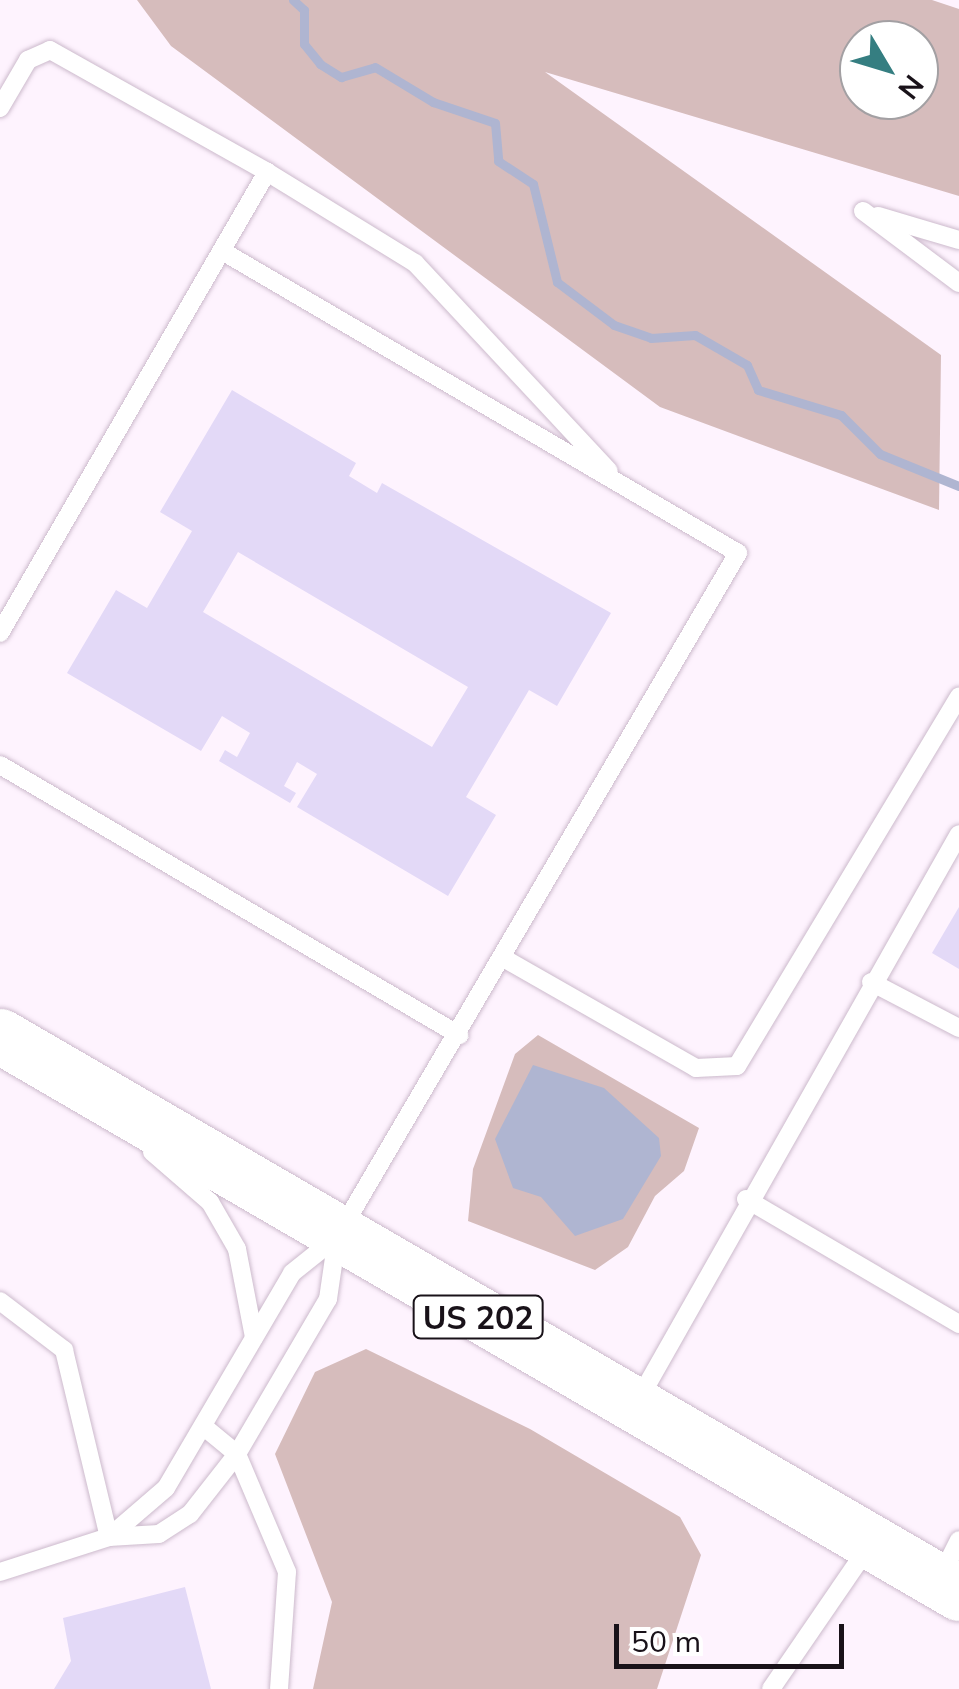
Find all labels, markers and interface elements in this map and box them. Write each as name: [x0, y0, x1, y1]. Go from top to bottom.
north arrow: [839, 20, 939, 120]
text: N: [891, 68, 932, 107]
road number: US 202: [410, 1290, 546, 1344]
scale bar: [619, 1604, 849, 1666]
text: 50 m: [631, 1622, 701, 1660]

